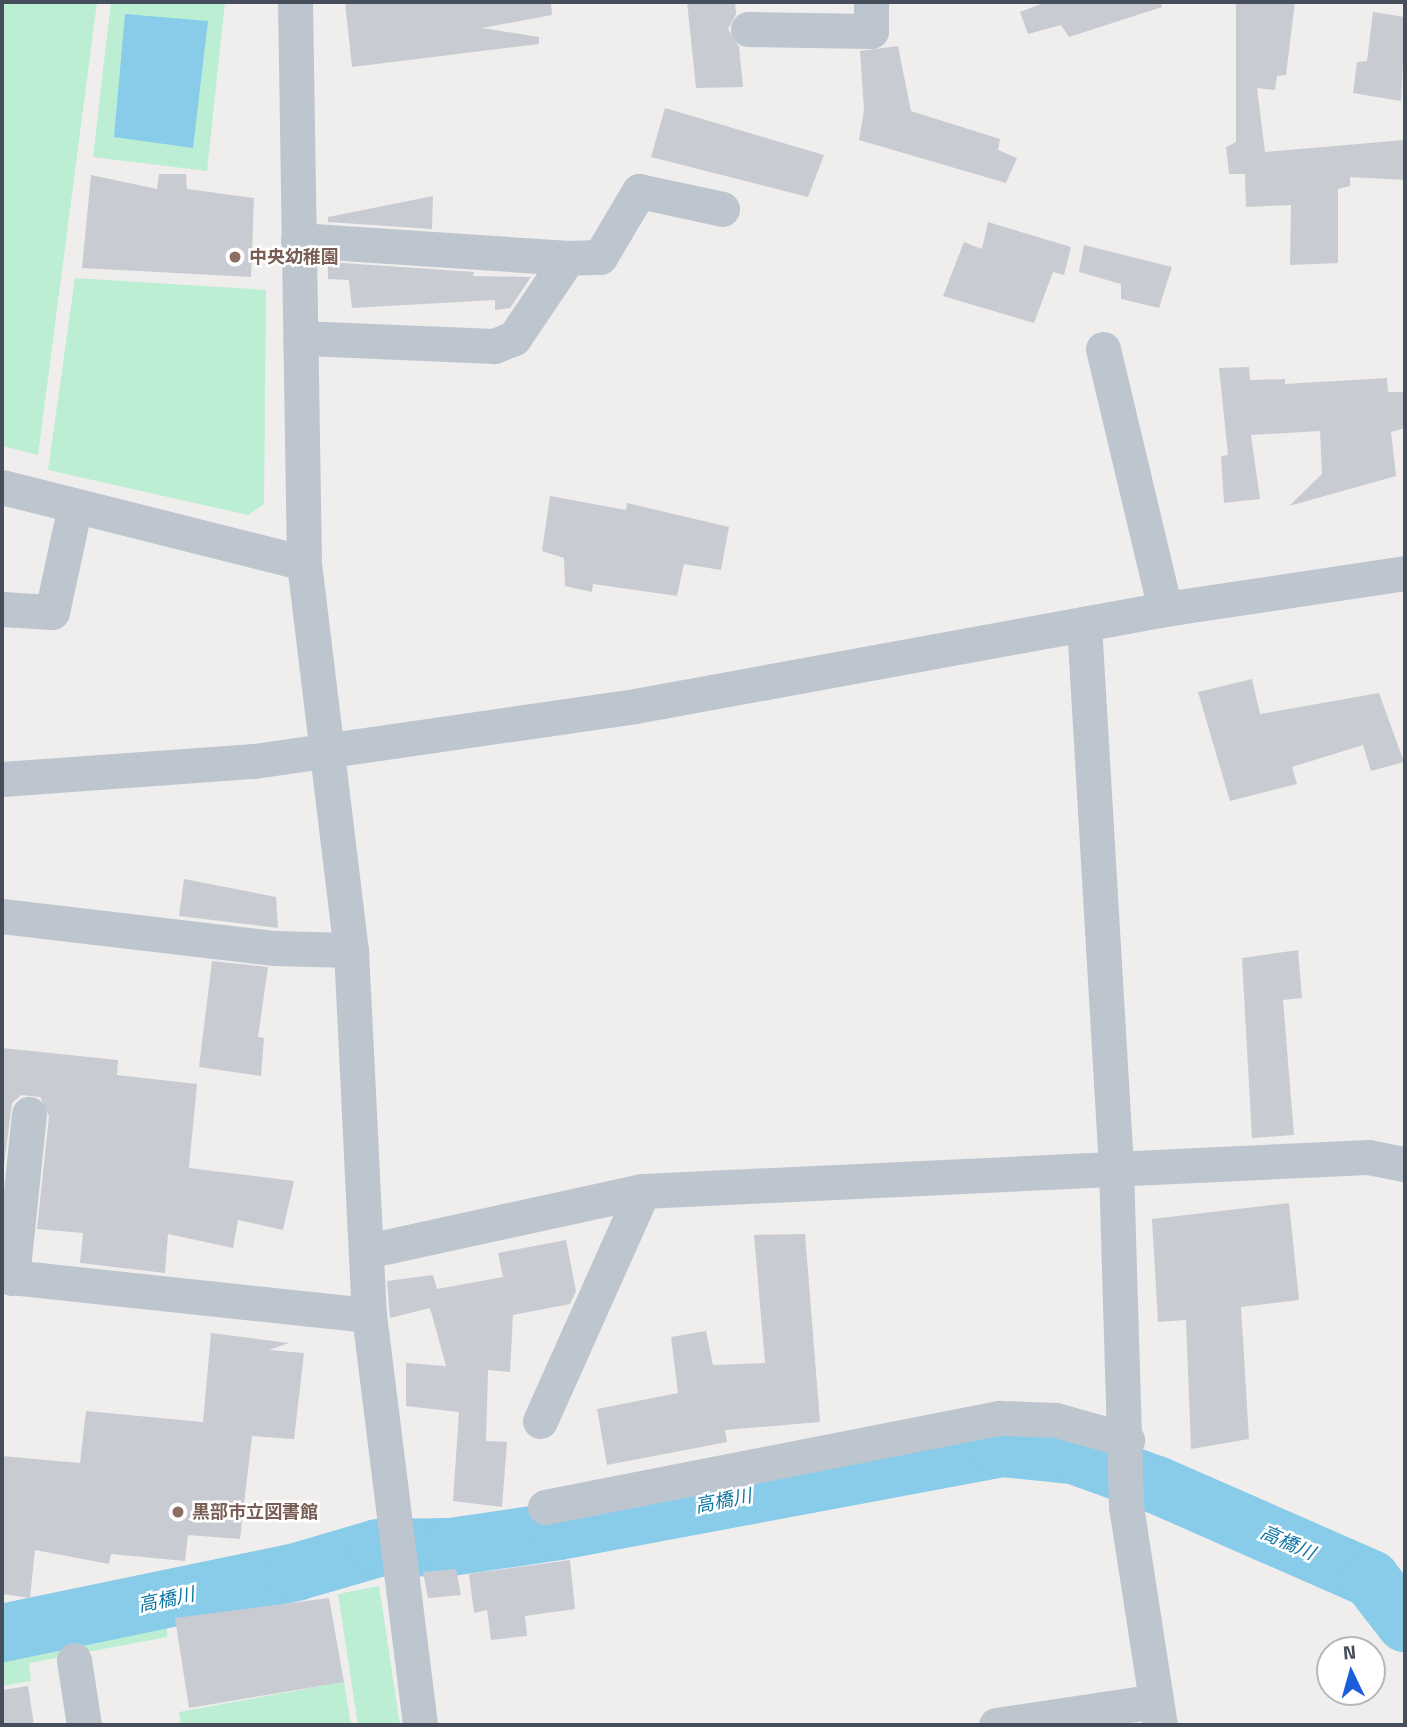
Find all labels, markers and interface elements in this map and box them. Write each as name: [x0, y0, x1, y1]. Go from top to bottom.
place label: 中央幼稚園: [249, 246, 339, 268]
marker: 中央幼稚園: [227, 249, 243, 265]
water label: 高橋川: [693, 1483, 753, 1517]
place label: 黒部市立図書館: [192, 1501, 318, 1523]
marker: 黒部市立図書館: [170, 1504, 186, 1520]
water label: 高橋川: [1257, 1520, 1319, 1564]
water label: 高橋川: [136, 1582, 196, 1616]
north arrow: [1316, 1636, 1386, 1706]
text: N: [1341, 1637, 1357, 1667]

